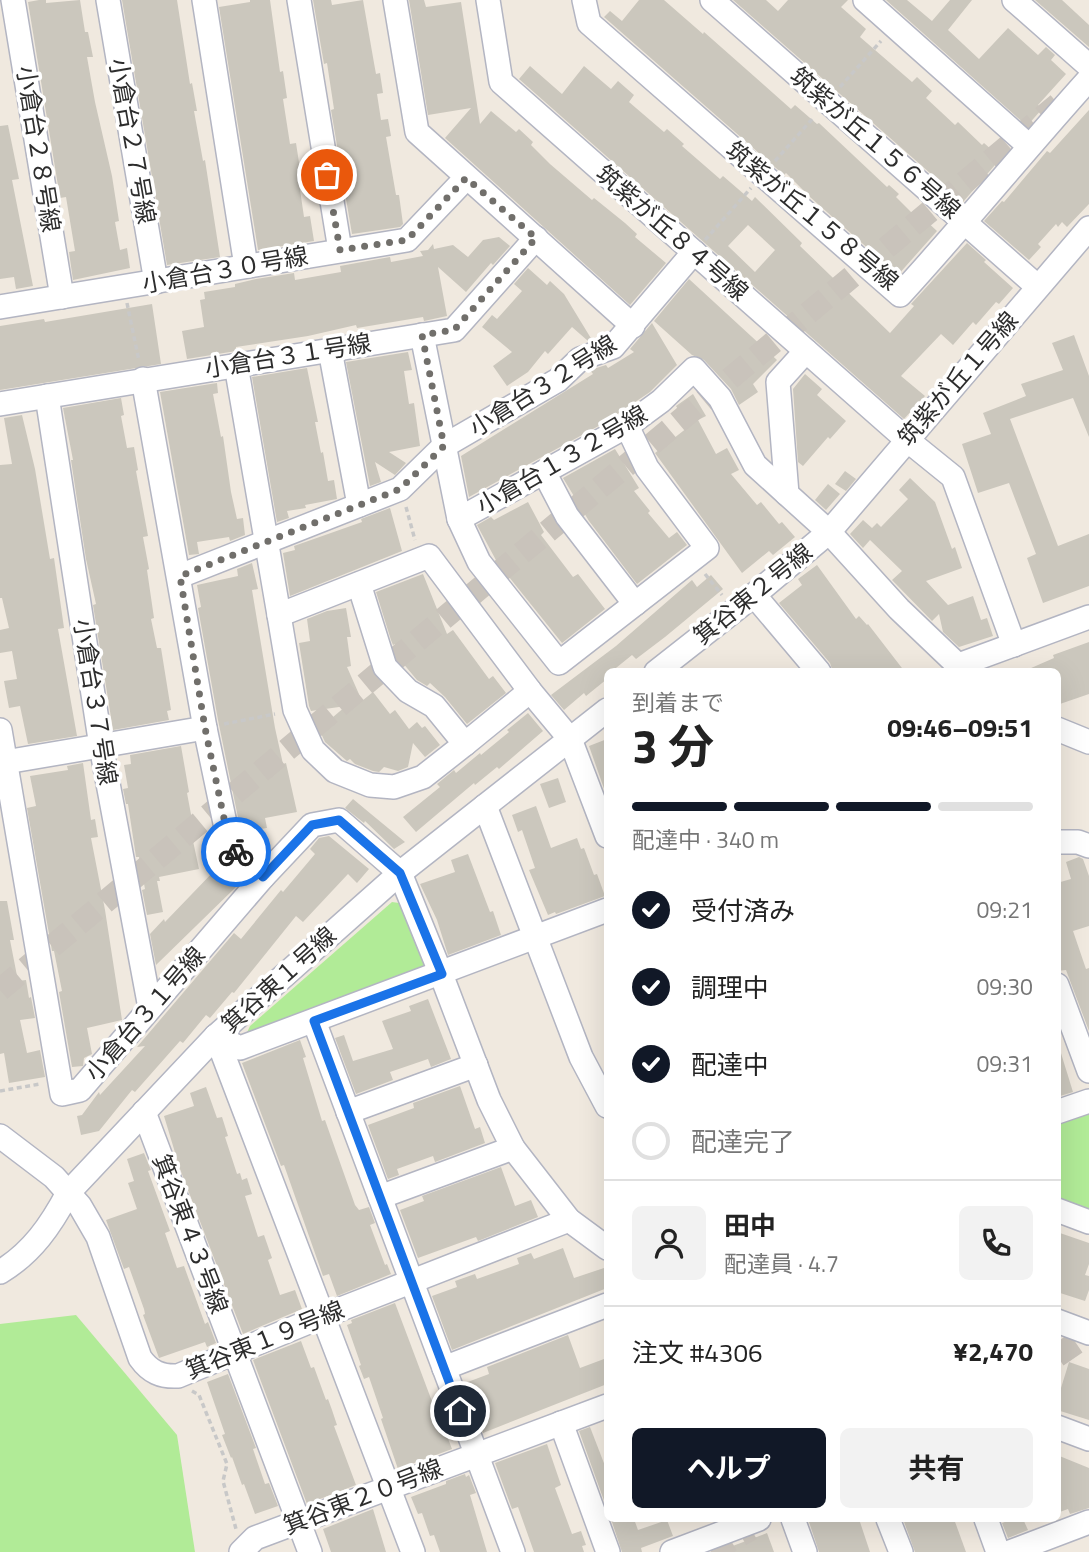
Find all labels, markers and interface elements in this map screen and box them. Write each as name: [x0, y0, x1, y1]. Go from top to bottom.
street label: 小倉台２７号線: [101, 55, 165, 227]
street label: 筑紫が丘１５６号線: [782, 58, 969, 227]
street label: 小倉台２８号線: [8, 63, 70, 235]
street label: 筑紫が丘１５８号線: [718, 132, 907, 298]
pin: [297, 145, 357, 205]
icon: bag: [308, 156, 346, 194]
street label: 筑紫が丘８４号線: [588, 156, 757, 309]
street label: 小倉台３０号線: [139, 237, 311, 301]
street label: 筑紫が丘１号線: [889, 303, 1026, 454]
street label: 小倉台３１号線: [202, 324, 374, 386]
street label: 小倉台３２号線: [462, 325, 623, 445]
street label: 小倉台１３２号線: [469, 396, 654, 523]
street label: 箕谷東２号線: [685, 534, 820, 653]
street label: 小倉台３７号線: [65, 616, 127, 788]
text: 到着まで: [632, 685, 724, 720]
text: 09:46–09:51: [887, 708, 1033, 747]
text: 3 分: [632, 711, 714, 781]
courier: [201, 817, 271, 887]
text: 配達中 · 340 m: [632, 822, 779, 857]
icon: bike: [217, 833, 255, 871]
icon: check: [632, 891, 670, 929]
text: 受付済み: [691, 891, 795, 930]
text: 09:21: [976, 892, 1033, 927]
street label: 箕谷東１号線: [213, 918, 344, 1041]
street label: 小倉台３１号線: [76, 938, 213, 1089]
icon: check: [632, 968, 670, 1006]
text: 調理中: [691, 968, 769, 1007]
text: 09:30: [976, 969, 1033, 1004]
icon: check: [632, 1045, 670, 1083]
text: 配達中: [691, 1045, 769, 1084]
text: 09:31: [976, 1046, 1033, 1081]
text: 配達完了: [691, 1122, 795, 1161]
street label: 箕谷東４３号線: [144, 1149, 238, 1319]
button: person: [632, 1206, 706, 1280]
text: 田中: [724, 1206, 776, 1245]
button: phone: [959, 1206, 1033, 1280]
text: 配達員 · 4.7: [724, 1246, 839, 1281]
street label: 箕谷東１９号線: [180, 1291, 349, 1387]
text: ¥2,470: [953, 1332, 1033, 1371]
text: 注文 #4306: [632, 1333, 763, 1372]
pin: [430, 1381, 490, 1441]
icon: home: [441, 1392, 479, 1430]
button: ヘルプ: [632, 1428, 826, 1508]
button: 共有: [840, 1428, 1033, 1508]
street label: 箕谷東２０号線: [278, 1449, 448, 1543]

